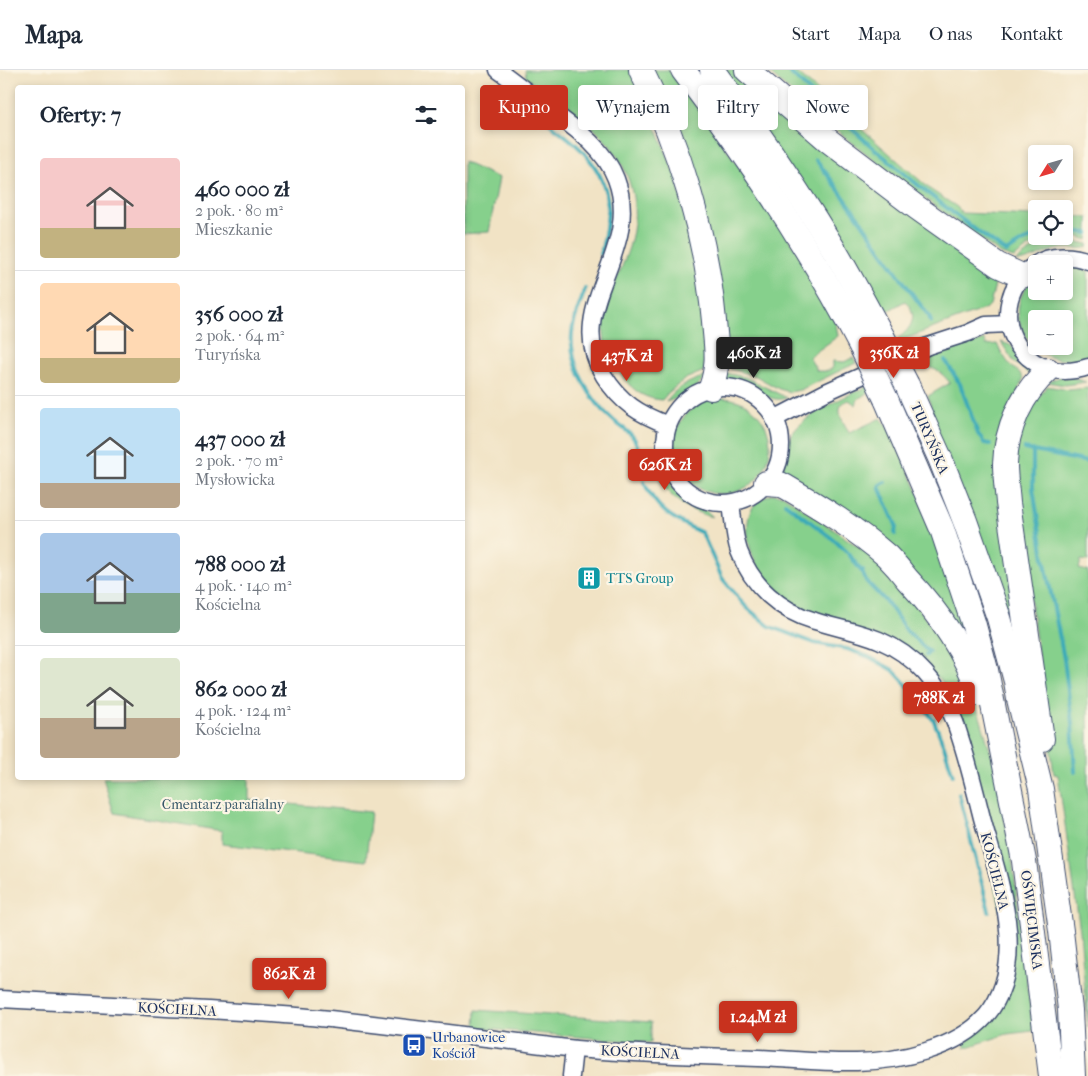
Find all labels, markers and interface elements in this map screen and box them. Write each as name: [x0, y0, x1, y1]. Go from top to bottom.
text: Mapa: [25, 21, 82, 49]
text: Start: [792, 24, 830, 45]
text: Mapa: [858, 24, 901, 45]
text: O nas: [929, 24, 972, 45]
text: Kontakt: [1000, 24, 1063, 45]
chip: Kupno: [480, 85, 568, 130]
chip: Wynajem: [578, 85, 688, 130]
chip: Filtry: [698, 85, 778, 130]
chip: Nowe: [788, 85, 868, 130]
icon: filters: [412, 101, 440, 129]
text: Oferty: 7: [40, 103, 121, 127]
north arrow: [1028, 145, 1072, 190]
map controls: [1028, 145, 1073, 355]
text: 460 000 zł: [195, 177, 289, 201]
icon: home: [80, 178, 140, 238]
button: locate: [1028, 200, 1073, 245]
text: 2 pok. · 80 m²: [195, 201, 283, 220]
text: Mieszkanie: [195, 220, 273, 239]
button: +: [1028, 255, 1073, 300]
text: 356 000 zł: [195, 302, 283, 326]
icon: home: [80, 303, 140, 363]
button: −: [1028, 310, 1073, 355]
text: 2 pok. · 64 m²: [195, 326, 284, 345]
pin: 460K zł: [708, 336, 800, 379]
pin: 356K zł: [848, 336, 940, 379]
pin: 437K zł: [581, 340, 673, 382]
text: 460K zł: [727, 343, 781, 362]
text: 356K zł: [870, 343, 918, 362]
text: Turyńska: [195, 345, 261, 364]
text: 437K zł: [602, 346, 652, 365]
street label: TURYŃSKA: [907, 399, 954, 478]
text: 437 000 zł: [195, 427, 285, 451]
icon: home: [80, 428, 140, 488]
pin: 626K zł: [619, 448, 711, 491]
text: 2 pok. · 70 m²: [195, 451, 283, 470]
text: 626K zł: [639, 455, 691, 474]
text: Mysłowicka: [195, 470, 275, 489]
text: 788 000 zł: [195, 552, 285, 576]
icon: home: [80, 553, 140, 613]
building icon: TTS Group: [576, 565, 602, 591]
place label: TTS Group: [606, 570, 674, 587]
text: 4 pok. · 140 m²: [195, 576, 291, 595]
text: Kościelna: [195, 595, 261, 614]
text: 862 000 zł: [195, 677, 287, 701]
icon: home: [80, 678, 140, 738]
pin: 788K zł: [893, 682, 985, 724]
text: 788K zł: [914, 688, 964, 707]
text: 4 pok. · 124 m²: [195, 701, 291, 720]
text: Kościelna: [195, 720, 261, 739]
park label: Cmentarz parafialny: [162, 796, 285, 813]
street label: KOŚCIELNA: [977, 830, 1014, 912]
street label: OŚWIĘCIMSKA: [1017, 869, 1047, 972]
pin: 862K zł: [243, 958, 335, 1000]
text: 862K zł: [263, 964, 315, 983]
street label: KOŚCIELNA: [137, 998, 218, 1020]
pin: 1.24M zł: [706, 1000, 810, 1043]
text: 1.24M zł: [730, 1007, 786, 1026]
place label: Urbanowice Kościół: [432, 1029, 505, 1062]
bus stop icon: Urbanowice Kościół: [401, 1032, 427, 1058]
street label: KOŚCIELNA: [600, 1041, 681, 1063]

